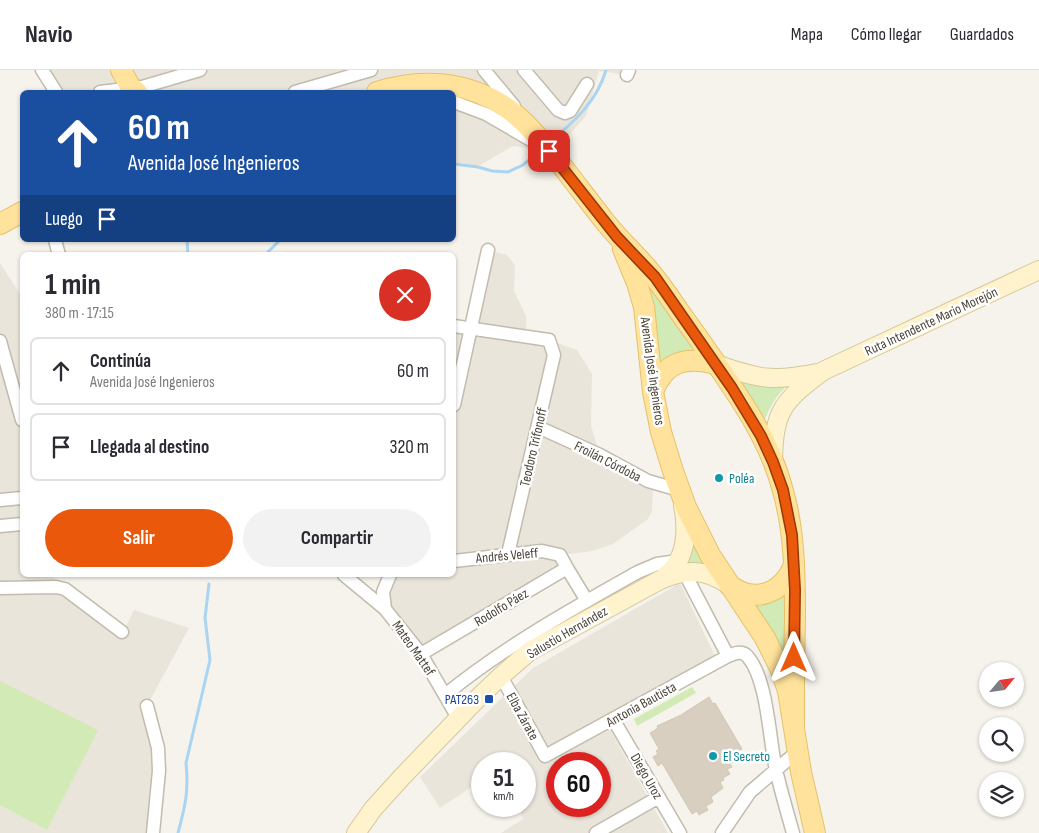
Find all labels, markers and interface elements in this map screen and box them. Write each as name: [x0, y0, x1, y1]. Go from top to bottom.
text: Navio: [25, 20, 73, 49]
text: Mapa: [791, 24, 823, 45]
text: Cómo llegar: [851, 24, 922, 45]
text: Guardados: [950, 24, 1014, 45]
text: 60 m: [128, 107, 190, 150]
icon: ahead: [45, 110, 110, 175]
pin: [528, 130, 570, 172]
icon: arrive: [535, 137, 563, 165]
text: Avenida José Ingenieros: [128, 150, 300, 177]
icon: arrive: [93, 205, 121, 233]
text: Luego: [45, 208, 83, 231]
text: 1 min: [45, 267, 101, 303]
button: close: [379, 269, 431, 321]
street label: Ruta Intendente Mario Morejón: [862, 283, 1000, 360]
text: 380 m · 17:15: [45, 304, 114, 323]
street label: Avenida José Ingenieros: [636, 315, 669, 426]
text: Continúa: [90, 350, 151, 373]
icon: ahead: [47, 357, 75, 385]
text: 60 m: [397, 360, 429, 383]
text: Avenida José Ingenieros: [90, 373, 215, 392]
street label: Teodoro Trifonoff: [516, 405, 551, 488]
icon: arrive: [47, 433, 75, 461]
text: Llegada al destino: [90, 436, 209, 459]
text: 320 m: [389, 436, 429, 459]
street label: Froilán Córdoba: [571, 437, 644, 486]
place label: Poléa: [729, 470, 754, 487]
marker: Poléa: [713, 472, 725, 484]
button: Salir: [45, 509, 233, 567]
button: Compartir: [243, 509, 431, 567]
street label: Andrés Veleff: [474, 544, 540, 567]
street label: Rodolfo Páez: [471, 585, 531, 630]
street label: Salustio Hernández: [524, 602, 611, 662]
street label: Mateo Mattef: [388, 617, 439, 680]
position arrow: [767, 631, 819, 683]
north arrow: [979, 662, 1024, 708]
map controls: [979, 662, 1024, 817]
street label: Antonia Bautista: [602, 678, 679, 731]
street label: Elba Zárate: [503, 689, 543, 743]
place label: PAT263: [445, 691, 479, 708]
marker: PAT263: [483, 693, 495, 705]
button: search: [979, 717, 1024, 762]
place label: El Secreto: [723, 748, 770, 765]
street label: Diego Uroz: [627, 750, 666, 802]
marker: El Secreto: [707, 750, 719, 762]
speed limit sign: 60: [546, 752, 611, 817]
text: 51: [493, 763, 514, 794]
button: layers: [979, 772, 1024, 817]
text: km/h: [493, 789, 514, 804]

